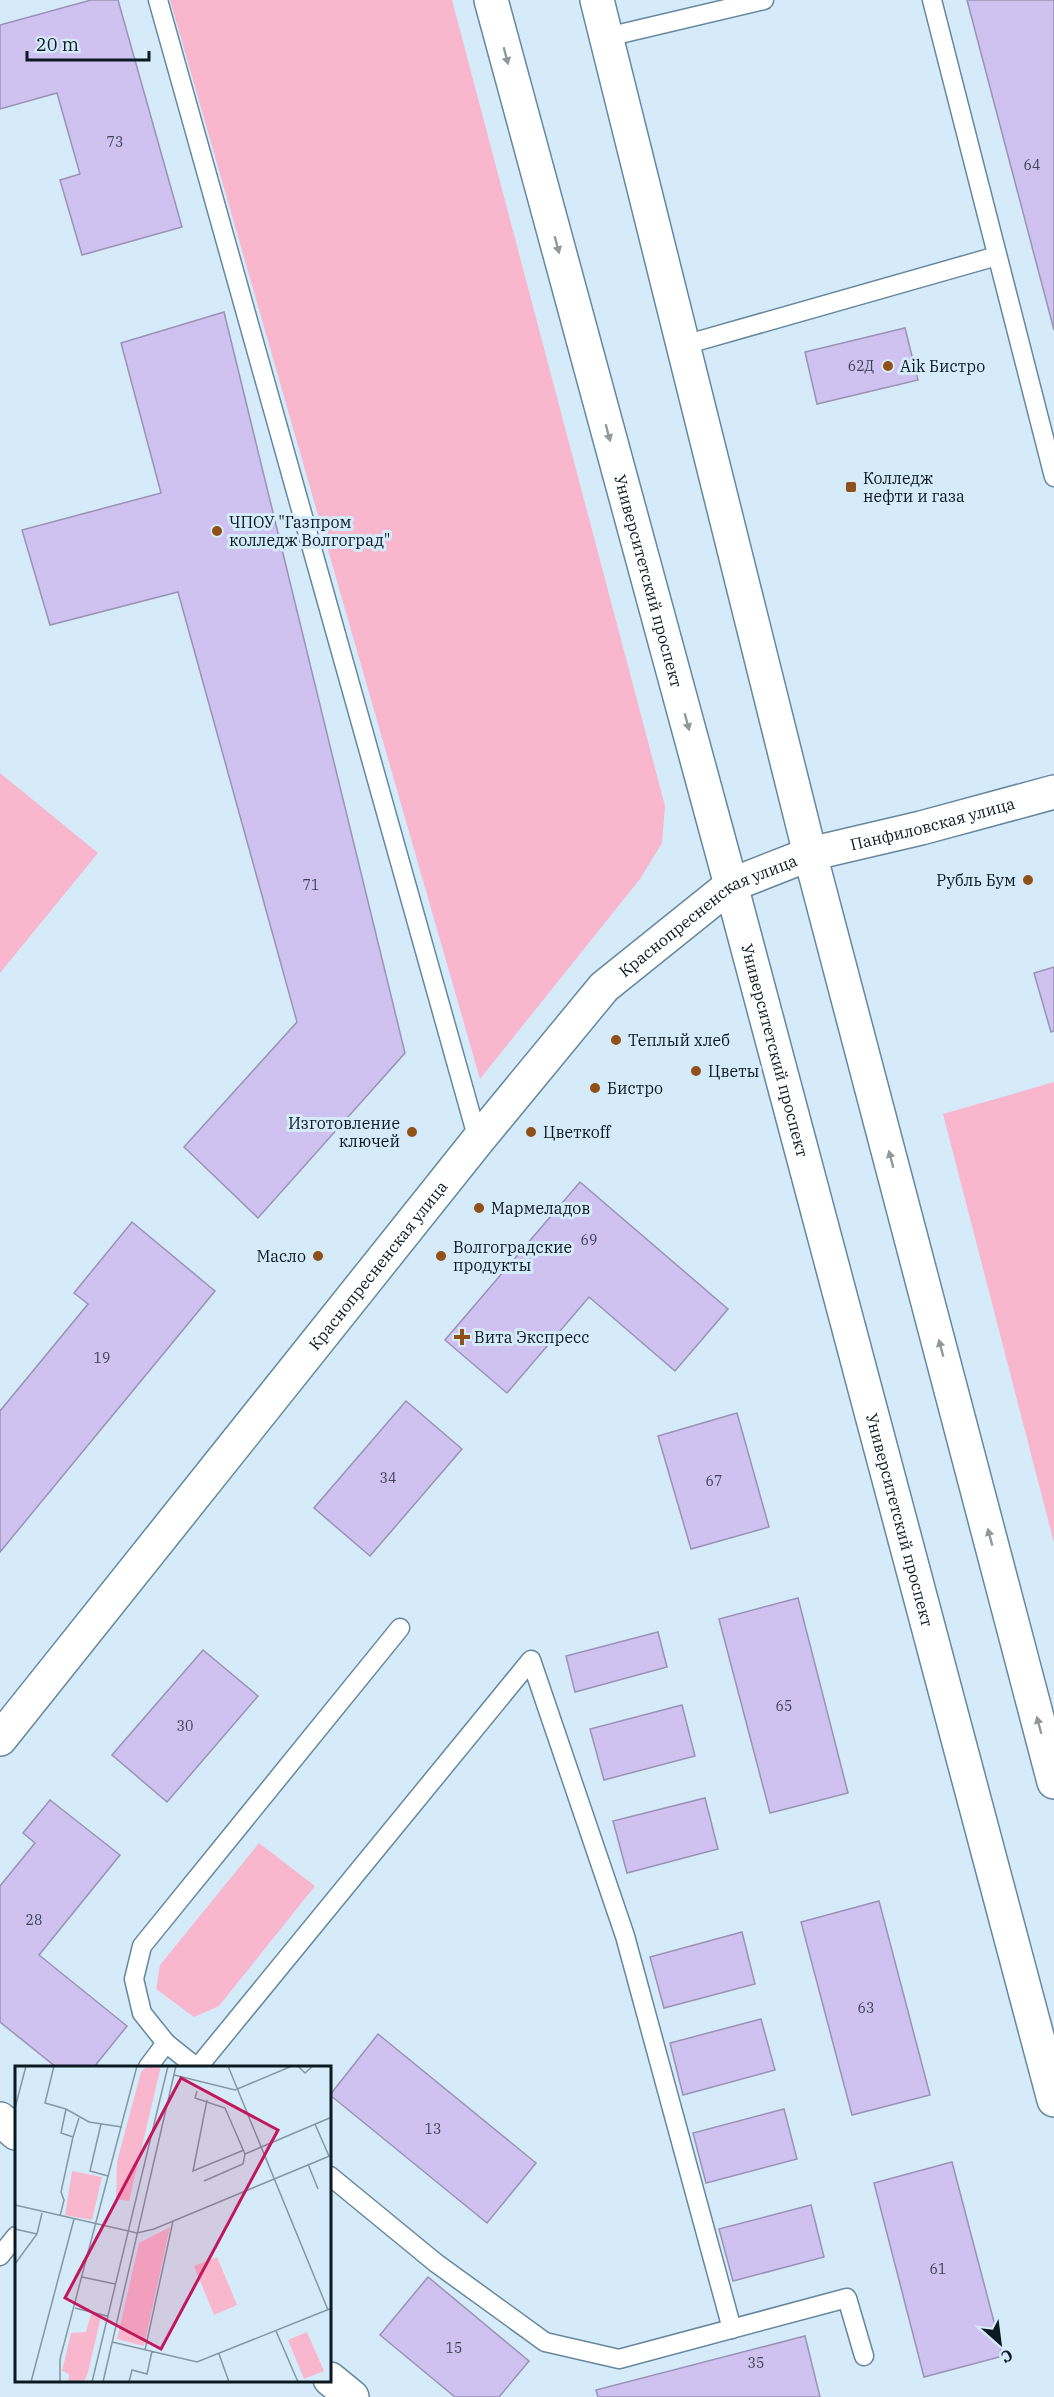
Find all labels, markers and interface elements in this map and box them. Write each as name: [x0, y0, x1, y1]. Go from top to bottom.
scale bar: [27, 24, 148, 62]
text: 20 m: [36, 33, 79, 56]
one-way arrow: [502, 48, 511, 66]
house number: 73: [107, 133, 123, 151]
house number: 64: [1024, 156, 1040, 174]
one-way arrow: [553, 236, 562, 254]
place label: Aik Бистро: [900, 356, 985, 376]
house number: 62Д: [848, 357, 875, 375]
marker: Aik Бистро: [881, 359, 895, 373]
one-way arrow: [604, 424, 613, 442]
place label: Колледж нефти и газа: [863, 468, 965, 506]
street label: Университетский проспект: [610, 472, 687, 690]
marker: Колледж нефти и газа: [844, 480, 858, 494]
place label: ЧПОУ "Газпром колледж Волгоград": [229, 512, 391, 550]
marker: ЧПОУ "Газпром колледж Волгоград": [210, 524, 224, 538]
one-way arrow: [683, 713, 692, 731]
street label: Панфиловская улица: [848, 793, 1017, 854]
street label: Краснопресненская улица: [615, 850, 800, 981]
place label: Рубль Бум: [936, 870, 1016, 890]
marker: Рубль Бум: [1021, 873, 1035, 887]
house number: 71: [303, 876, 319, 894]
street label: Университетский проспект: [737, 942, 813, 1159]
place label: Теплый хлеб: [628, 1030, 730, 1050]
marker: Теплый хлеб: [609, 1033, 623, 1047]
place label: Цветы: [708, 1061, 759, 1081]
marker: Цветы: [689, 1064, 703, 1078]
place label: Бистро: [607, 1078, 663, 1098]
marker: Бистро: [588, 1081, 602, 1095]
place label: Изготовление ключей: [288, 1113, 400, 1151]
place label: Цветкоff: [543, 1122, 612, 1142]
marker: Изготовление ключей: [405, 1125, 419, 1139]
marker: Цветкоff: [524, 1125, 538, 1139]
one-way arrow: [886, 1150, 896, 1169]
street label: Краснопресненская улица: [304, 1176, 452, 1354]
place label: Мармеладов: [491, 1198, 590, 1218]
marker: Мармеладов: [472, 1201, 486, 1215]
house number: 69: [581, 1231, 597, 1249]
place label: Волгоградские продукты: [453, 1237, 572, 1275]
place label: Масло: [256, 1246, 306, 1266]
marker: Масло: [311, 1249, 325, 1263]
marker: Волгоградские продукты: [434, 1249, 448, 1263]
place label: Вита Экспресс: [474, 1327, 589, 1347]
marker: Вита Экспресс: [455, 1330, 469, 1344]
one-way arrow: [935, 1339, 945, 1357]
house number: 19: [94, 1349, 110, 1367]
street label: Университетский проспект: [862, 1411, 938, 1629]
house number: 34: [380, 1469, 396, 1487]
house number: 67: [706, 1472, 722, 1490]
one-way arrow: [985, 1528, 994, 1546]
house number: 65: [776, 1697, 792, 1715]
one-way arrow: [1034, 1716, 1044, 1735]
house number: 30: [177, 1717, 193, 1735]
house number: 28: [26, 1911, 42, 1929]
house number: 63: [858, 1999, 874, 2017]
inset map: [15, 2066, 332, 2382]
house number: 13: [425, 2120, 441, 2138]
house number: 61: [930, 2260, 946, 2278]
north arrow: [970, 2313, 1030, 2373]
house number: 15: [446, 2339, 462, 2357]
text: С: [998, 2345, 1016, 2368]
house number: 35: [748, 2354, 764, 2372]

